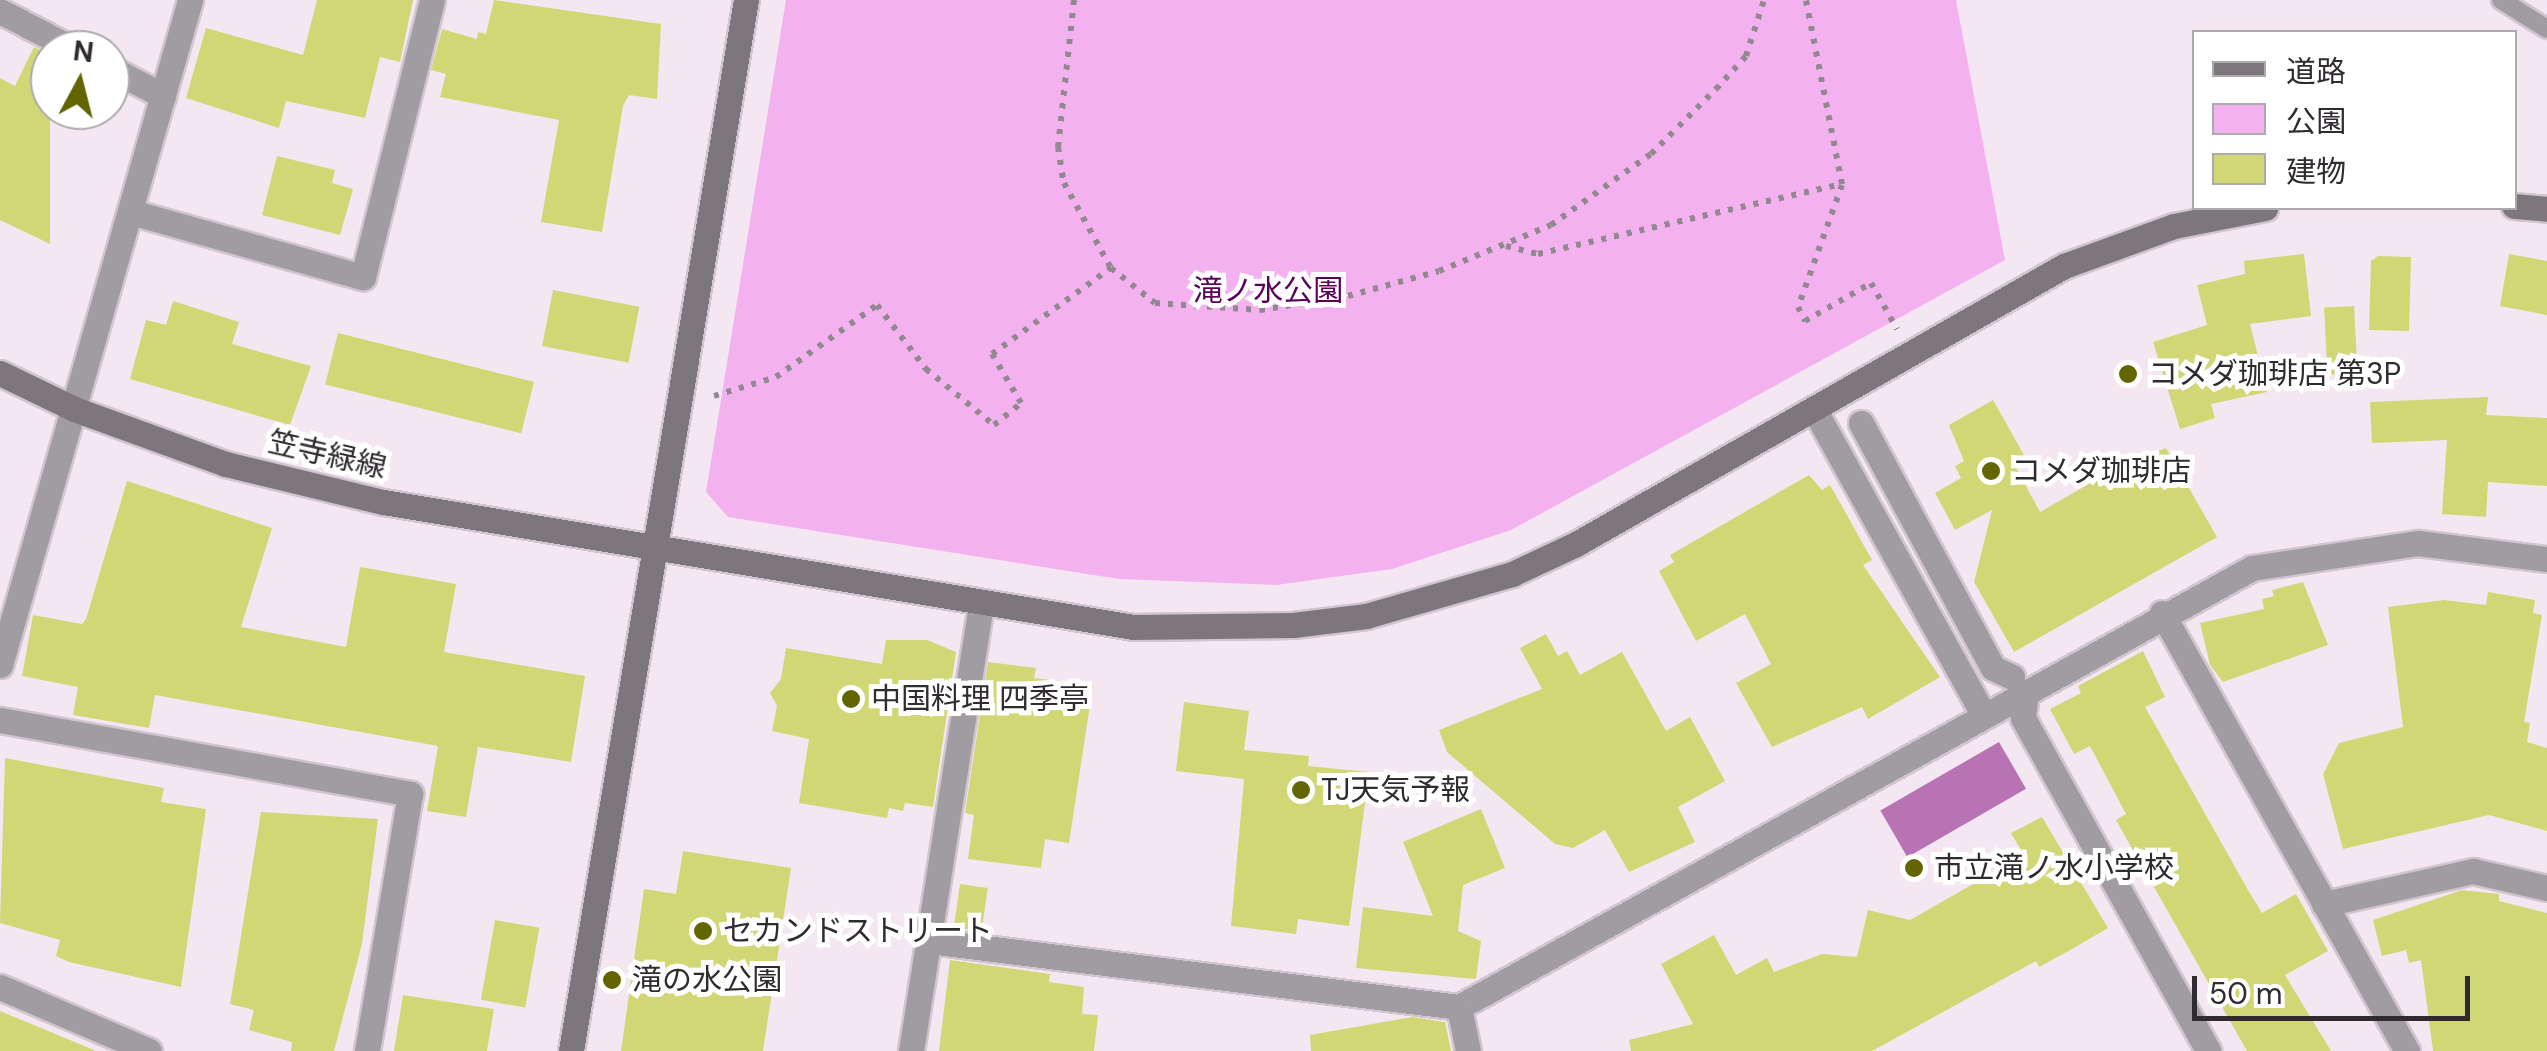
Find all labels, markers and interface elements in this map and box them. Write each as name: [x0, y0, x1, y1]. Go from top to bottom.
north arrow: [30, 30, 130, 130]
legend: [2192, 30, 2517, 210]
text: N: [71, 32, 96, 71]
text: 道路: [2286, 52, 2346, 91]
text: 公園: [2286, 102, 2346, 141]
text: 建物: [2286, 152, 2346, 191]
park label: 滝ノ水公園: [1193, 273, 1343, 309]
place label: コメダ珈琲店 第3P: [2148, 356, 2401, 392]
marker: コメダ珈琲店 第3P: [2117, 363, 2139, 385]
street label: 笠寺緑線: [264, 424, 390, 486]
place label: コメダ珈琲店: [2011, 453, 2191, 489]
marker: コメダ珈琲店: [1980, 460, 2002, 482]
place label: 中国料理 四季亭: [871, 681, 1089, 717]
marker: 中国料理 四季亭: [840, 688, 862, 710]
place label: TJ天気予報: [1321, 772, 1470, 808]
marker: TJ天気予報: [1290, 779, 1312, 801]
place label: 市立滝ノ水小学校: [1934, 850, 2174, 886]
marker: 市立滝ノ水小学校: [1903, 857, 1925, 879]
place label: セカンドストリート: [723, 913, 993, 949]
marker: セカンドストリート: [692, 920, 714, 942]
scale bar: [2197, 956, 2474, 1018]
place label: 滝の水公園: [632, 962, 782, 998]
marker: 滝の水公園: [601, 969, 623, 991]
text: 50 m: [2209, 974, 2283, 1013]

